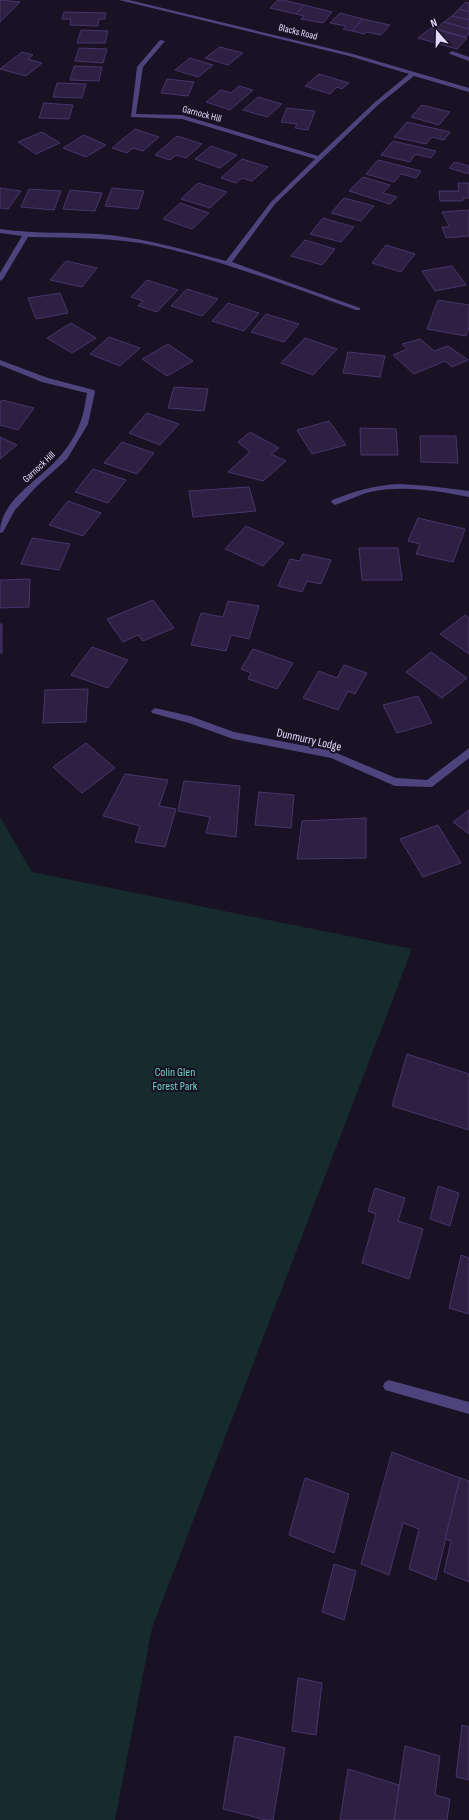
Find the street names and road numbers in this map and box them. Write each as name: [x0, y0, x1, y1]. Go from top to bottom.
street label: Blacks Road: [277, 21, 319, 43]
street label: Garnock Hill: [181, 103, 223, 125]
street label: Garnock Hill: [20, 449, 58, 485]
street label: Dunmurry Lodge: [275, 725, 343, 755]

